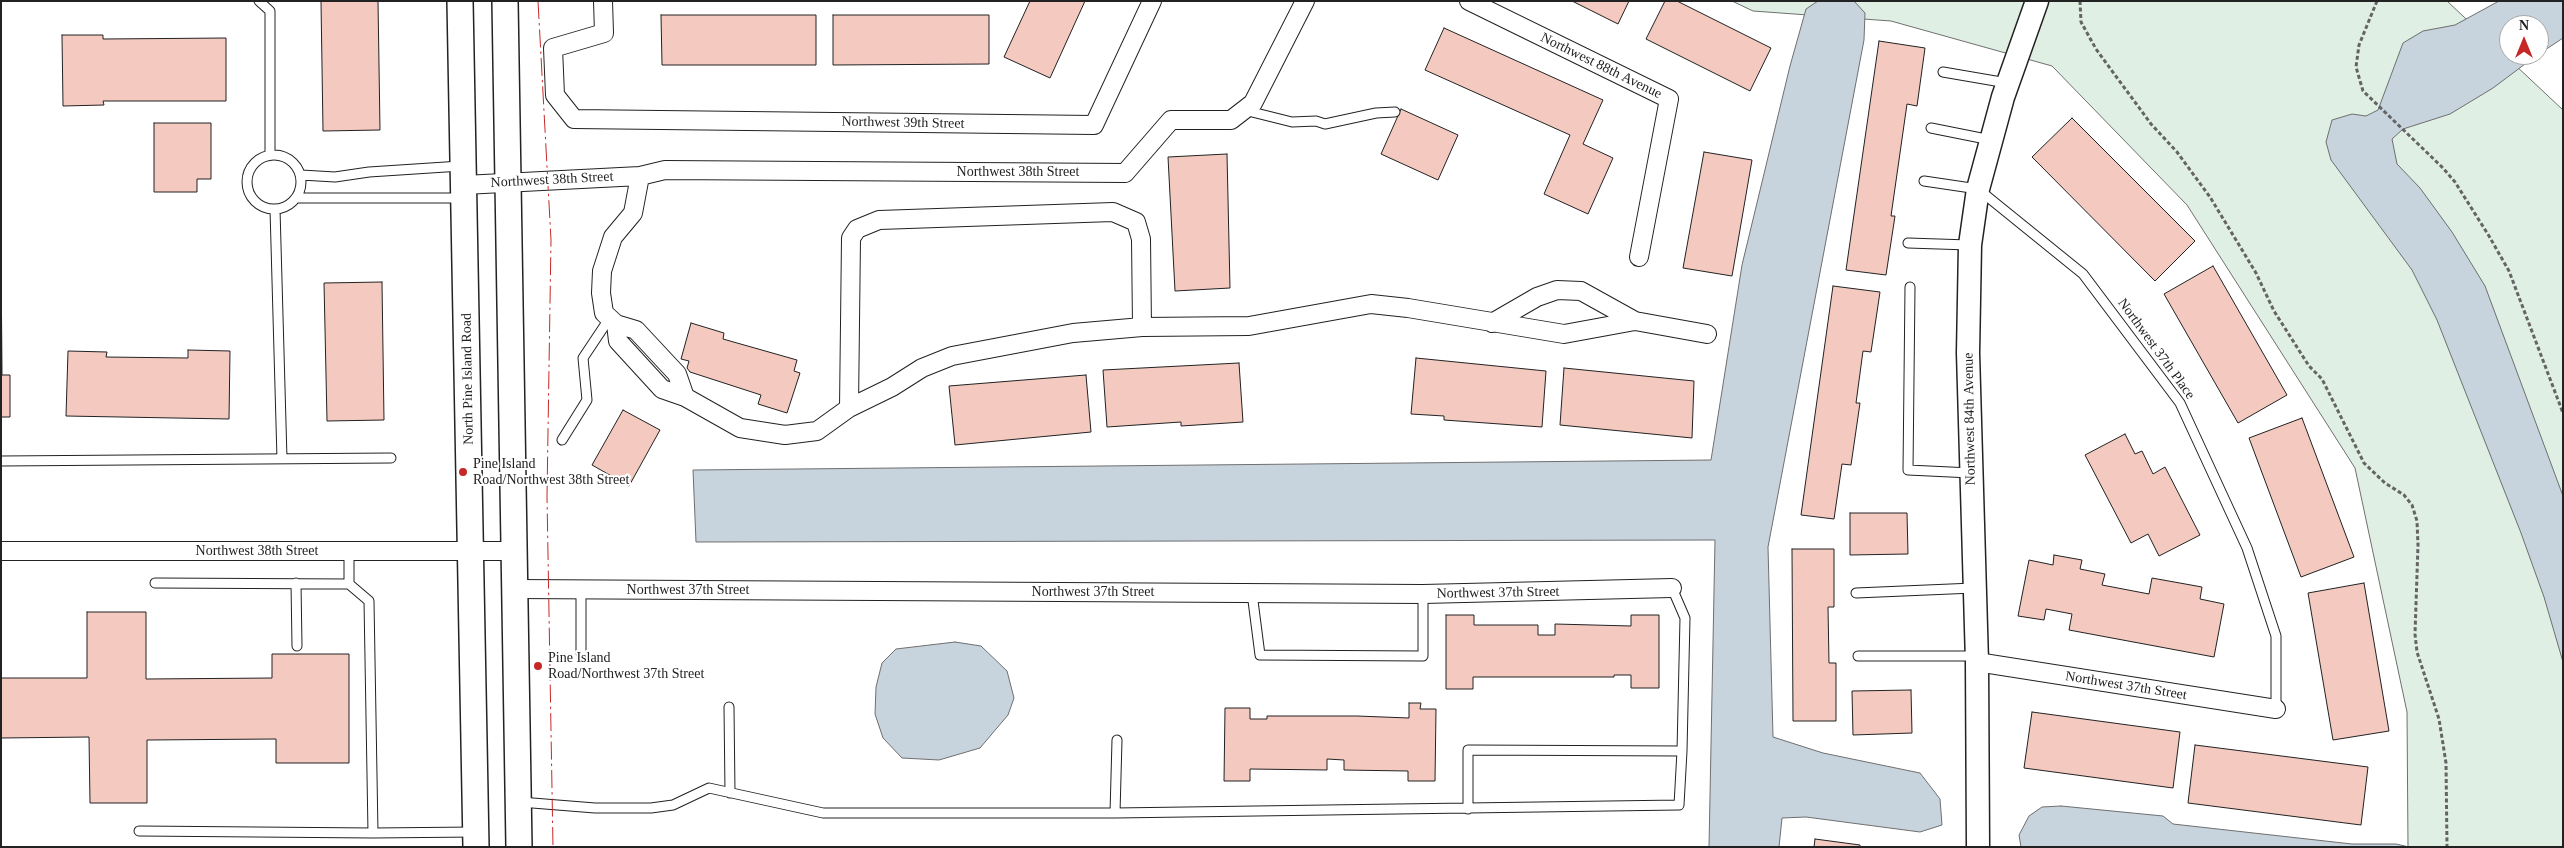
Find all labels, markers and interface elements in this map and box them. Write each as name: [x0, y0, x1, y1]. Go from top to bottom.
north arrow: [2499, 15, 2549, 65]
text: N: [2519, 18, 2529, 33]
street label: Northwest 88th Avenue: [1538, 29, 1664, 103]
street label: Northwest 39th Street: [841, 114, 965, 132]
street label: Northwest 38th Street: [957, 164, 1079, 180]
street label: Northwest 38th Street: [490, 168, 614, 192]
street label: Northwest 37th Place: [2114, 295, 2198, 403]
street label: North Pine Island Road: [458, 313, 478, 445]
street label: Northwest 84th Avenue: [1960, 353, 1980, 485]
place label: Pine Island Road/Northwest 38th Street: [473, 456, 629, 488]
marker: Pine Island Road/Northwest 38th Street: [457, 466, 469, 478]
street label: Northwest 38th Street: [196, 543, 318, 559]
street label: Northwest 37th Street: [627, 582, 749, 598]
street label: Northwest 37th Street: [1032, 584, 1154, 600]
street label: Northwest 37th Street: [1436, 584, 1560, 602]
place label: Pine Island Road/Northwest 37th Street: [548, 650, 704, 682]
marker: Pine Island Road/Northwest 37th Street: [532, 660, 544, 672]
street label: Northwest 37th Street: [2064, 668, 2188, 704]

